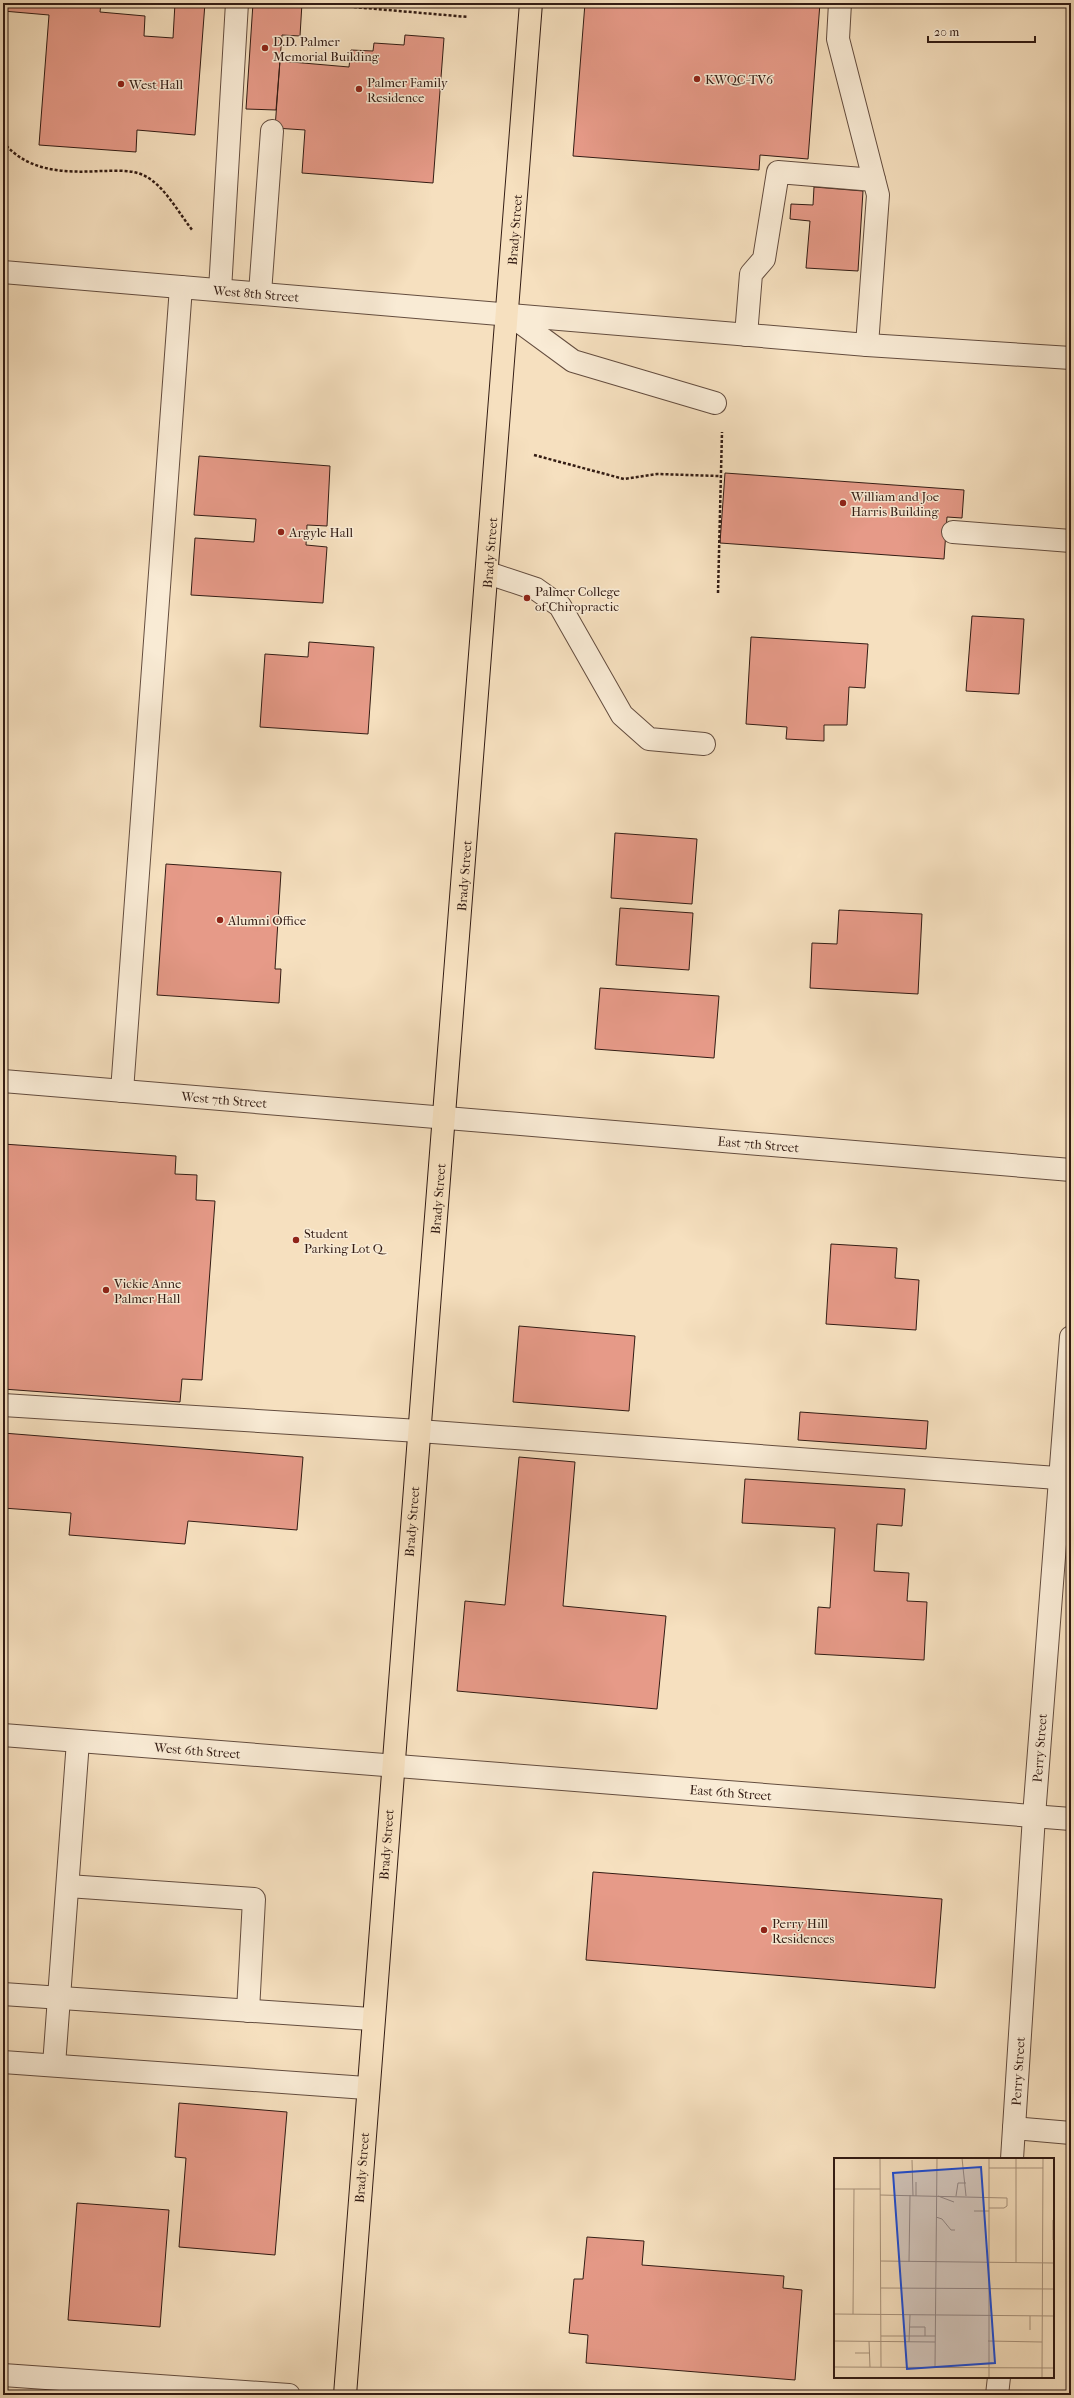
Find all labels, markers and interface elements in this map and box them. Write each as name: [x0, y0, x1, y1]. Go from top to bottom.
scale bar: [928, 18, 1035, 44]
text: 20 m: [934, 25, 959, 39]
place label: D.D. Palmer Memorial Building: [273, 34, 380, 64]
marker: D.D. Palmer Memorial Building: [260, 43, 270, 53]
place label: KWQC-TV6: [705, 72, 774, 87]
marker: KWQC-TV6: [692, 74, 702, 84]
place label: Palmer Family Residence: [367, 75, 449, 105]
place label: West Hall: [128, 77, 183, 92]
marker: West Hall: [116, 79, 126, 89]
marker: Palmer Family Residence: [354, 84, 364, 94]
street label: Brady Street: [504, 193, 525, 266]
street label: West 8th Street: [212, 282, 300, 305]
place label: William and Joe Harris Building: [850, 489, 940, 519]
marker: William and Joe Harris Building: [838, 498, 848, 508]
street label: Brady Street: [479, 516, 500, 589]
place label: Argyle Hall: [288, 525, 353, 540]
marker: Argyle Hall: [276, 527, 286, 537]
place label: Palmer College of Chiropractic: [535, 584, 621, 614]
marker: Palmer College of Chiropractic: [522, 593, 532, 603]
street label: Brady Street: [454, 839, 474, 912]
place label: Alumni Office: [227, 913, 307, 928]
marker: Alumni Office: [215, 915, 225, 925]
street label: West 7th Street: [180, 1088, 268, 1111]
street label: East 7th Street: [717, 1133, 800, 1155]
street label: Brady Street: [427, 1162, 448, 1235]
place label: Student Parking Lot Q: [304, 1226, 387, 1256]
marker: Student Parking Lot Q: [291, 1235, 301, 1245]
place label: Vickie Anne Palmer Hall: [113, 1276, 182, 1306]
marker: Vickie Anne Palmer Hall: [101, 1285, 111, 1295]
street label: Brady Street: [401, 1485, 422, 1558]
street label: Perry Street: [1029, 1713, 1049, 1783]
street label: West 6th Street: [153, 1739, 242, 1761]
street label: East 6th Street: [689, 1782, 773, 1803]
street label: Brady Street: [376, 1808, 396, 1880]
place label: Perry Hill Residences: [772, 1916, 834, 1946]
marker: Perry Hill Residences: [759, 1925, 769, 1935]
street label: Perry Street: [1008, 2036, 1027, 2106]
street label: Brady Street: [351, 2131, 372, 2204]
inset map: [834, 2158, 1054, 2378]

